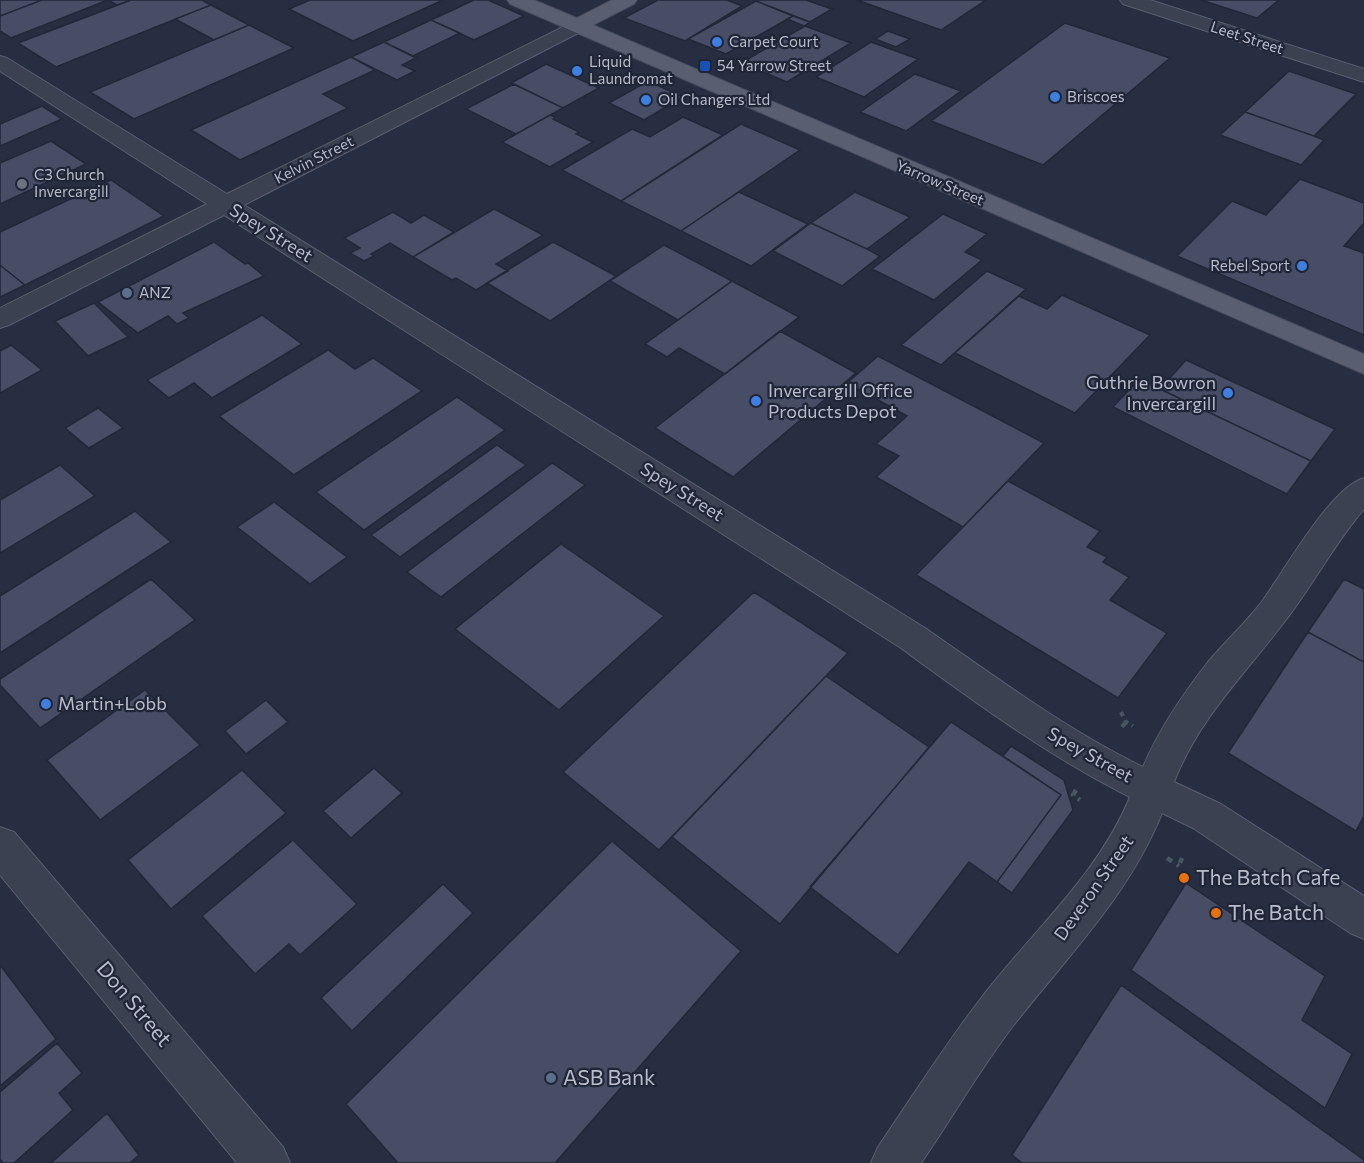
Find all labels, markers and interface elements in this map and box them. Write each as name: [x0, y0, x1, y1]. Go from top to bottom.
street label: Leet Street: [1209, 17, 1286, 57]
place label: Carpet Court: [729, 32, 819, 50]
marker: Carpet Court: [710, 35, 724, 49]
place label: Liquid Laundromat: [589, 52, 673, 87]
place label: 54 Yarrow Street: [717, 56, 831, 74]
marker: 54 Yarrow Street: [698, 59, 712, 73]
marker: Liquid Laundromat: [570, 64, 584, 78]
place label: Briscoes: [1067, 87, 1125, 105]
place label: Oil Changers Ltd: [658, 90, 770, 108]
marker: Briscoes: [1048, 90, 1062, 104]
marker: Oil Changers Ltd: [639, 93, 653, 107]
street label: Kelvin Street: [271, 131, 356, 187]
street label: Yarrow Street: [894, 155, 987, 209]
place label: C3 Church Invercargill: [34, 165, 109, 200]
marker: C3 Church Invercargill: [15, 177, 29, 191]
street label: Spey Street: [226, 198, 317, 266]
place label: Rebel Sport: [1210, 256, 1290, 274]
marker: Rebel Sport: [1295, 259, 1309, 273]
place label: ANZ: [139, 283, 171, 301]
marker: ANZ: [120, 286, 134, 300]
place label: Guthrie Bowron Invercargill: [1086, 371, 1216, 414]
place label: Invercargill Office Products Depot: [768, 379, 912, 422]
marker: Guthrie Bowron Invercargill: [1221, 386, 1235, 400]
marker: Invercargill Office Products Depot: [749, 394, 763, 408]
street label: Spey Street: [637, 457, 728, 525]
place label: Martin+Lobb: [58, 692, 167, 714]
marker: Martin+Lobb: [39, 697, 53, 711]
street label: Spey Street: [1044, 722, 1137, 787]
street label: Deveron Street: [1049, 831, 1138, 944]
place label: The Batch Cafe: [1196, 864, 1340, 889]
marker: The Batch Cafe: [1177, 871, 1191, 885]
place label: The Batch: [1228, 899, 1324, 924]
marker: The Batch: [1209, 906, 1223, 920]
street label: Don Street: [92, 955, 178, 1051]
place label: ASB Bank: [563, 1064, 655, 1089]
marker: ASB Bank: [544, 1071, 558, 1085]

